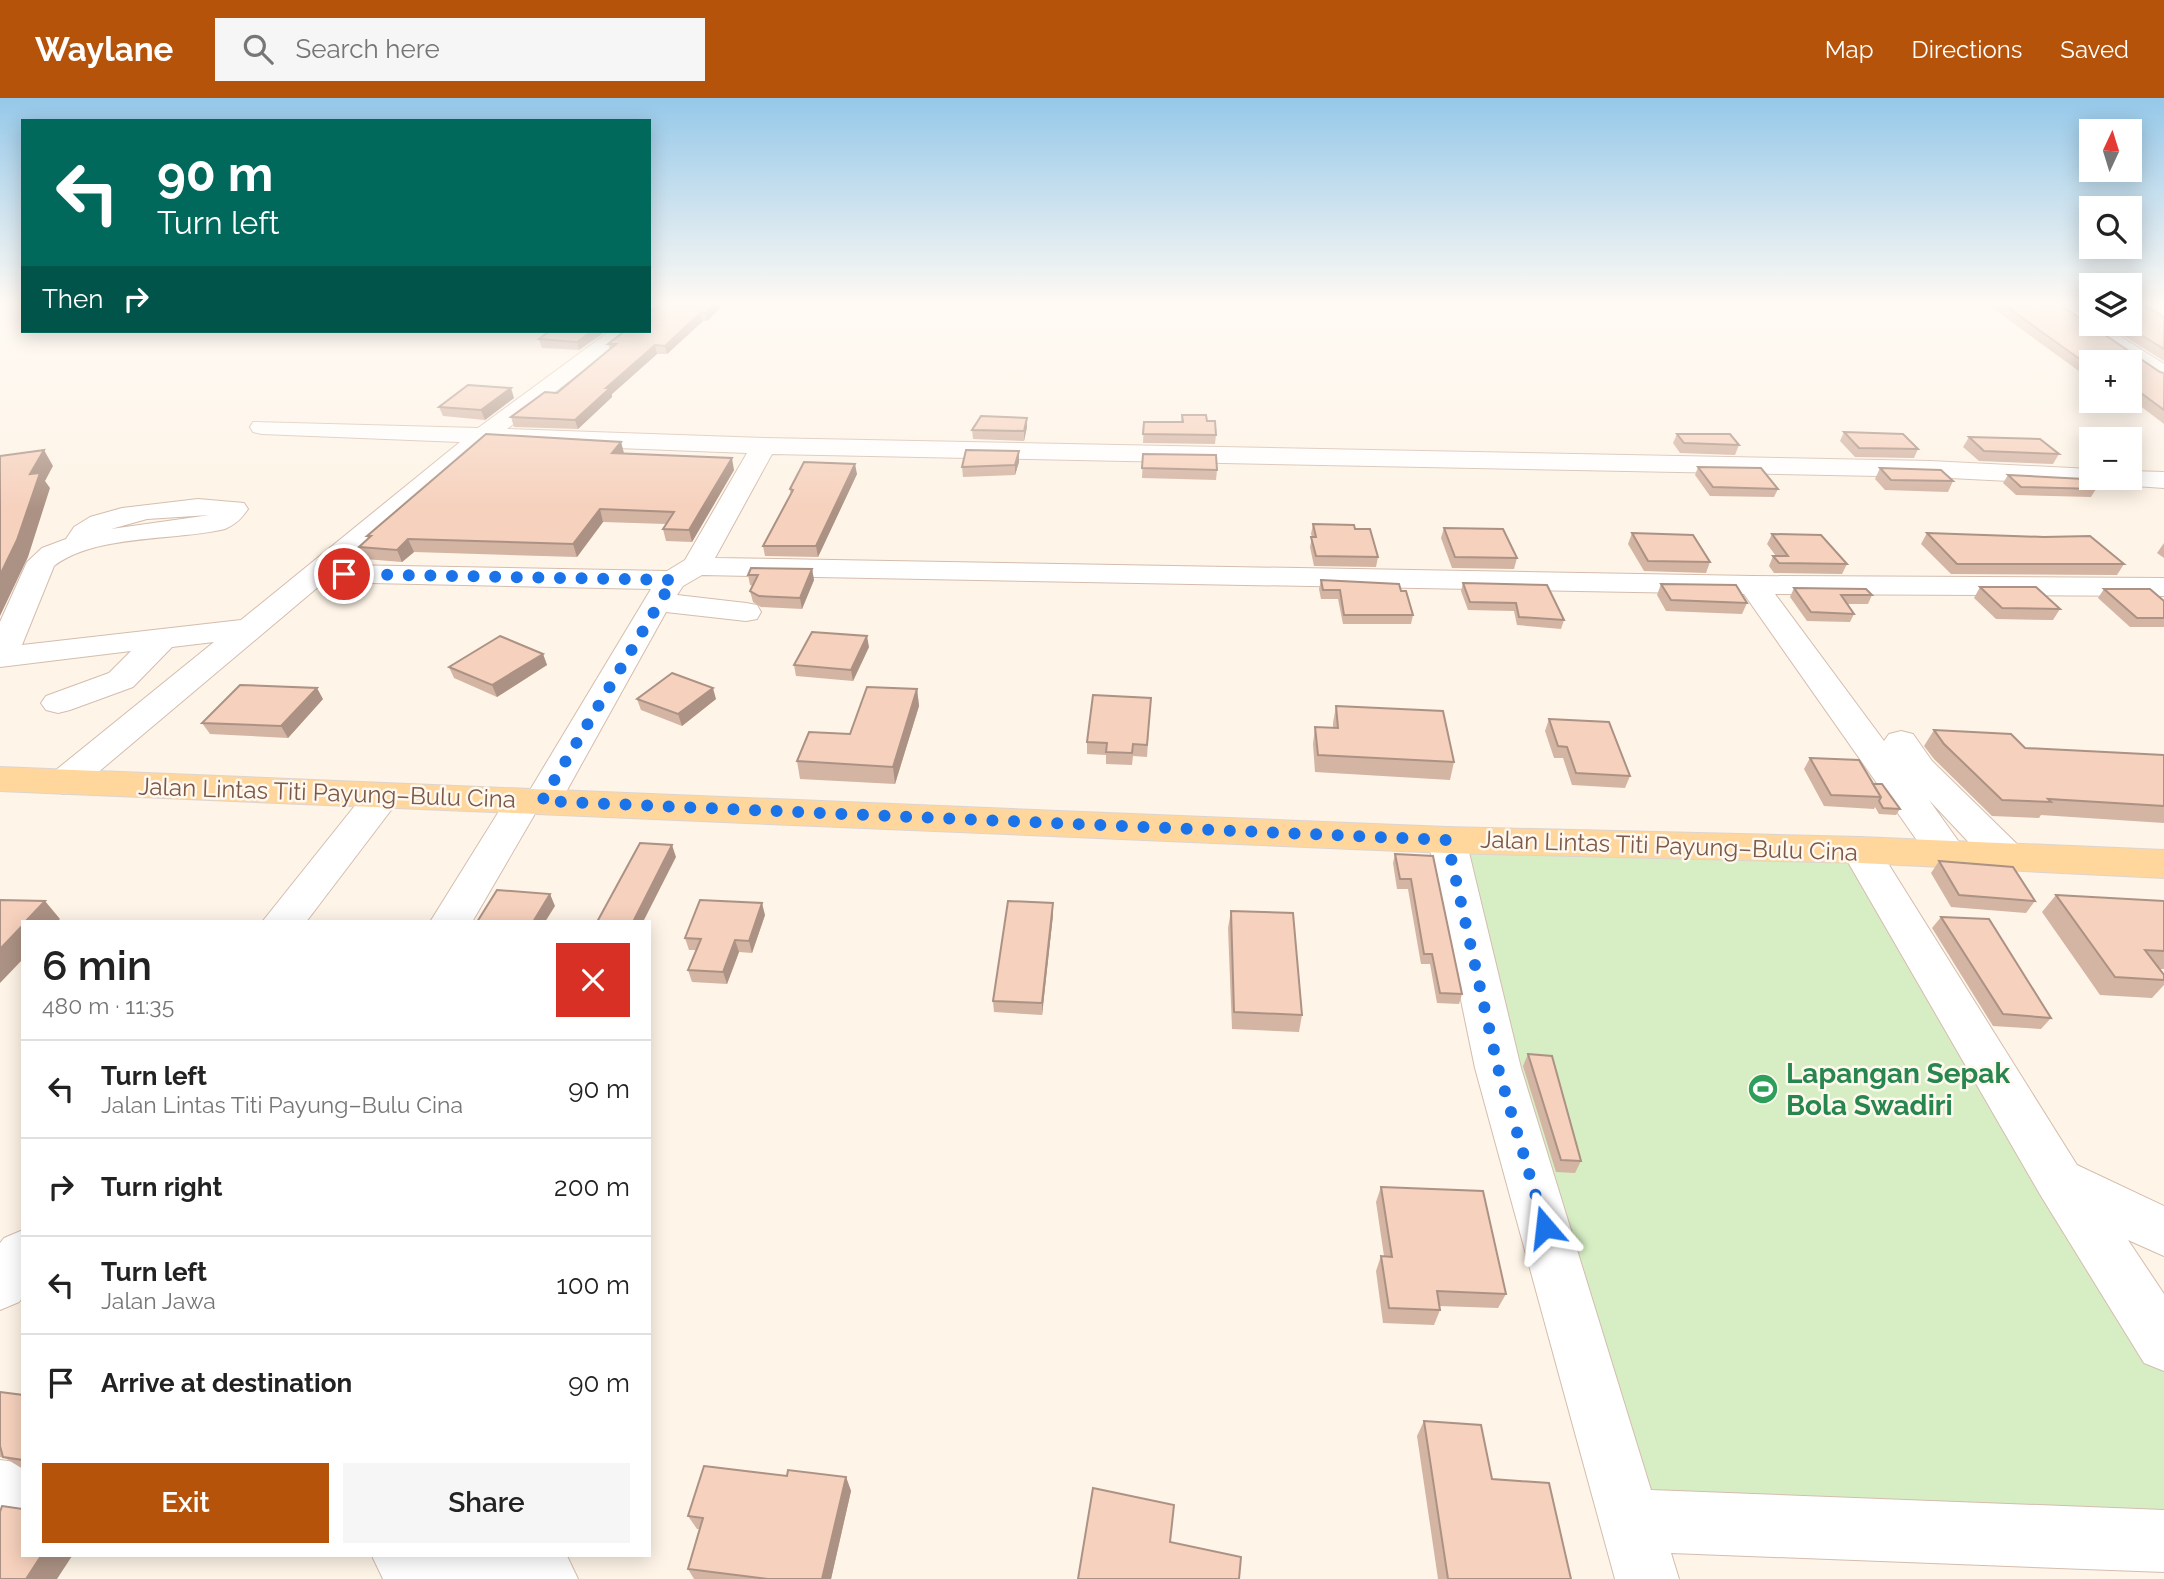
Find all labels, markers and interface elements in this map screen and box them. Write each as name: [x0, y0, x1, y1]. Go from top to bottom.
search box: [215, 18, 705, 81]
text: Waylane: [35, 30, 173, 69]
icon: search: [239, 30, 277, 68]
text: Search here: [295, 34, 440, 64]
text: Map: [1825, 35, 1874, 64]
text: Directions: [1912, 35, 2022, 64]
text: Saved: [2060, 35, 2129, 64]
north arrow: [2079, 119, 2142, 182]
map controls: [2079, 119, 2142, 490]
text: 90 m: [157, 145, 273, 202]
icon: left: [42, 147, 133, 238]
button: search: [2079, 196, 2142, 259]
text: Turn left: [157, 204, 279, 241]
button: layers: [2079, 273, 2142, 336]
icon: right: [117, 280, 155, 318]
text: Then: [42, 284, 103, 314]
button: +: [2079, 350, 2142, 413]
button: −: [2079, 427, 2142, 490]
pin: [314, 544, 374, 604]
icon: arrive: [325, 555, 363, 593]
street label: Jalan Lintas Titi Payung–Bulu Cina: [138, 771, 516, 814]
street label: Jalan Lintas Titi Payung–Bulu Cina: [1480, 824, 1858, 867]
text: 6 min: [42, 941, 152, 990]
button: close: [556, 943, 630, 1017]
text: 480 m · 11:35: [42, 992, 174, 1019]
place label: Lapangan Sepak Bola Swadiri: [1786, 1057, 2010, 1122]
text: Turn left: [101, 1061, 207, 1091]
icon: left: [42, 1070, 80, 1108]
sports icon: Lapangan Sepak Bola Swadiri: [1746, 1072, 1780, 1106]
text: 90 m: [568, 1074, 630, 1104]
text: Jalan Lintas Titi Payung–Bulu Cina: [101, 1091, 463, 1118]
icon: right: [42, 1168, 80, 1206]
text: Turn right: [101, 1172, 222, 1202]
text: 200 m: [554, 1172, 630, 1202]
position arrow: [1508, 1190, 1582, 1264]
text: Turn left: [101, 1257, 207, 1287]
icon: left: [42, 1266, 80, 1304]
text: 100 m: [557, 1270, 630, 1300]
text: Jalan Jawa: [101, 1287, 216, 1314]
icon: arrive: [42, 1364, 80, 1402]
text: Arrive at destination: [101, 1368, 352, 1398]
text: 90 m: [568, 1368, 630, 1398]
button: Exit: [42, 1463, 329, 1543]
button: Share: [343, 1463, 630, 1543]

